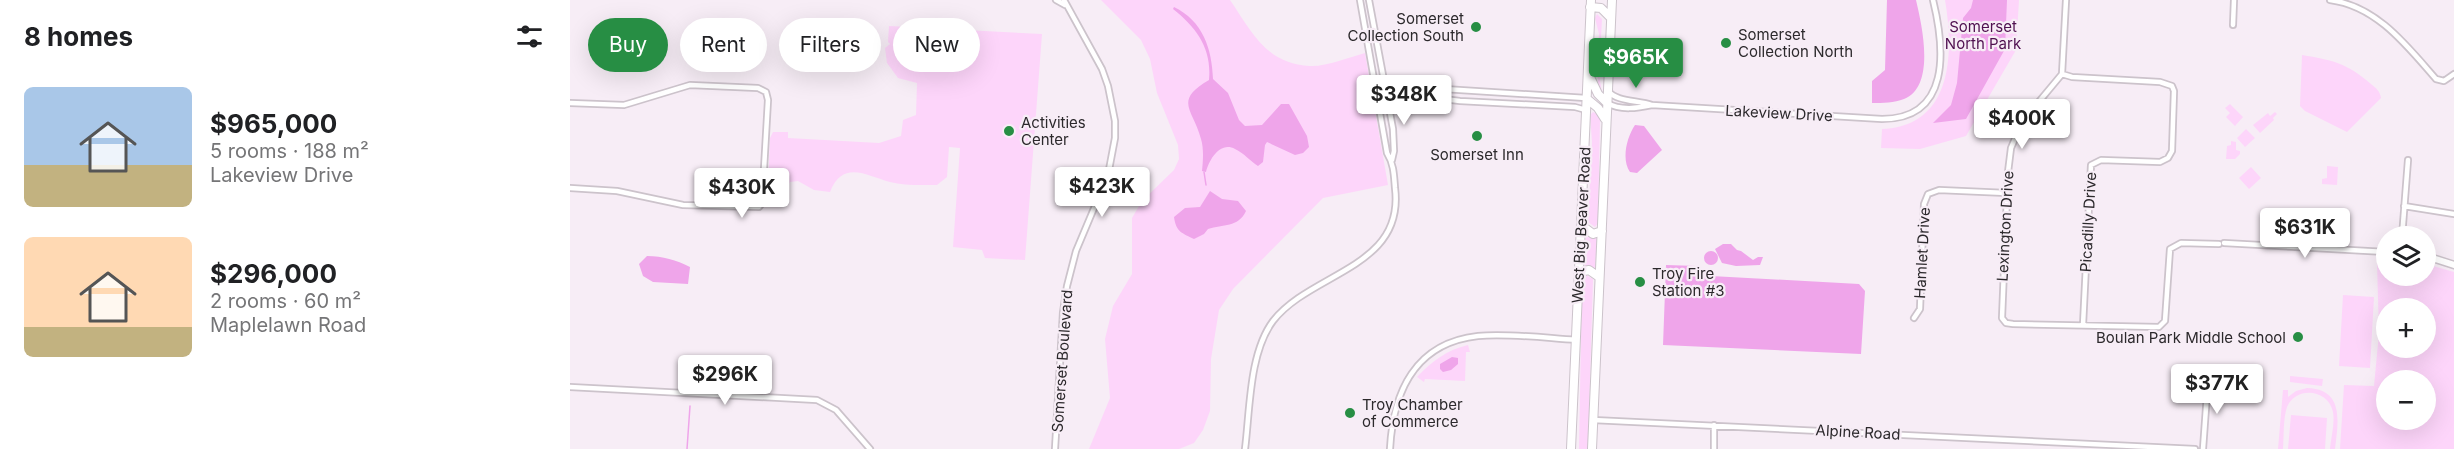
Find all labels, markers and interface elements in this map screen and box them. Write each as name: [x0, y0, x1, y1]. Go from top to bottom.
place label: Somerset Collection South: [1348, 9, 1464, 45]
park label: Somerset North Park: [1945, 17, 2022, 53]
chip: Buy: [588, 18, 668, 72]
chip: Rent: [680, 18, 767, 72]
chip: Filters: [779, 18, 881, 72]
chip: New: [893, 18, 980, 72]
icon: filters: [513, 20, 546, 53]
marker: Somerset Collection South: [1469, 20, 1483, 34]
text: 8 homes: [24, 21, 133, 52]
place label: Somerset Collection North: [1738, 25, 1853, 61]
marker: Somerset Collection North: [1719, 36, 1733, 50]
pin: $965K: [1594, 38, 1678, 89]
text: $965K: [1603, 45, 1669, 69]
pin: $348K: [1362, 75, 1446, 126]
text: $348K: [1371, 82, 1437, 106]
pin: $400K: [1980, 99, 2064, 150]
street label: Lakeview Drive: [1725, 101, 1833, 125]
text: $400K: [1988, 106, 2056, 130]
text: $965,000: [210, 108, 337, 139]
icon: home: [72, 111, 144, 183]
place label: Activities Center: [1021, 113, 1086, 149]
marker: Activities Center: [1002, 124, 1016, 138]
marker: Somerset Inn: [1470, 129, 1484, 143]
text: 5 rooms · 188 m²: [210, 139, 369, 163]
place label: Somerset Inn: [1430, 145, 1524, 164]
street label: West Big Beaver Road: [1567, 146, 1595, 304]
text: Lakeview Drive: [210, 163, 353, 187]
pin: $423K: [1060, 167, 1144, 218]
pin: $430K: [700, 168, 784, 219]
street label: Lexington Drive: [1993, 170, 2017, 282]
street label: Picadilly Drive: [2076, 171, 2100, 273]
text: $423K: [1069, 174, 1135, 198]
text: $430K: [708, 175, 776, 199]
street label: Hamlet Drive: [1910, 207, 1934, 299]
pin: $631K: [2263, 208, 2347, 259]
text: $631K: [2274, 215, 2336, 239]
map controls: [2376, 226, 2436, 430]
button: layers: [2376, 226, 2436, 286]
text: $296,000: [210, 258, 337, 289]
icon: home: [72, 261, 144, 333]
place label: Troy Fire Station #3: [1652, 264, 1724, 300]
marker: Troy Fire Station #3: [1633, 275, 1647, 289]
text: 2 rooms · 60 m²: [210, 289, 361, 313]
street label: Somerset Boulevard: [1048, 289, 1076, 433]
button: +: [2376, 298, 2436, 358]
text: Maplelawn Road: [210, 313, 366, 337]
place label: Boulan Park Middle School: [2096, 328, 2286, 347]
marker: Boulan Park Middle School: [2291, 330, 2305, 344]
pin: $296K: [683, 355, 767, 406]
text: $296K: [692, 362, 758, 386]
pin: $377K: [2175, 364, 2259, 415]
button: −: [2376, 370, 2436, 430]
text: $377K: [2185, 371, 2249, 395]
place label: Troy Chamber of Commerce: [1362, 395, 1463, 431]
marker: Troy Chamber of Commerce: [1343, 406, 1357, 420]
street label: Alpine Road: [1815, 420, 1901, 444]

